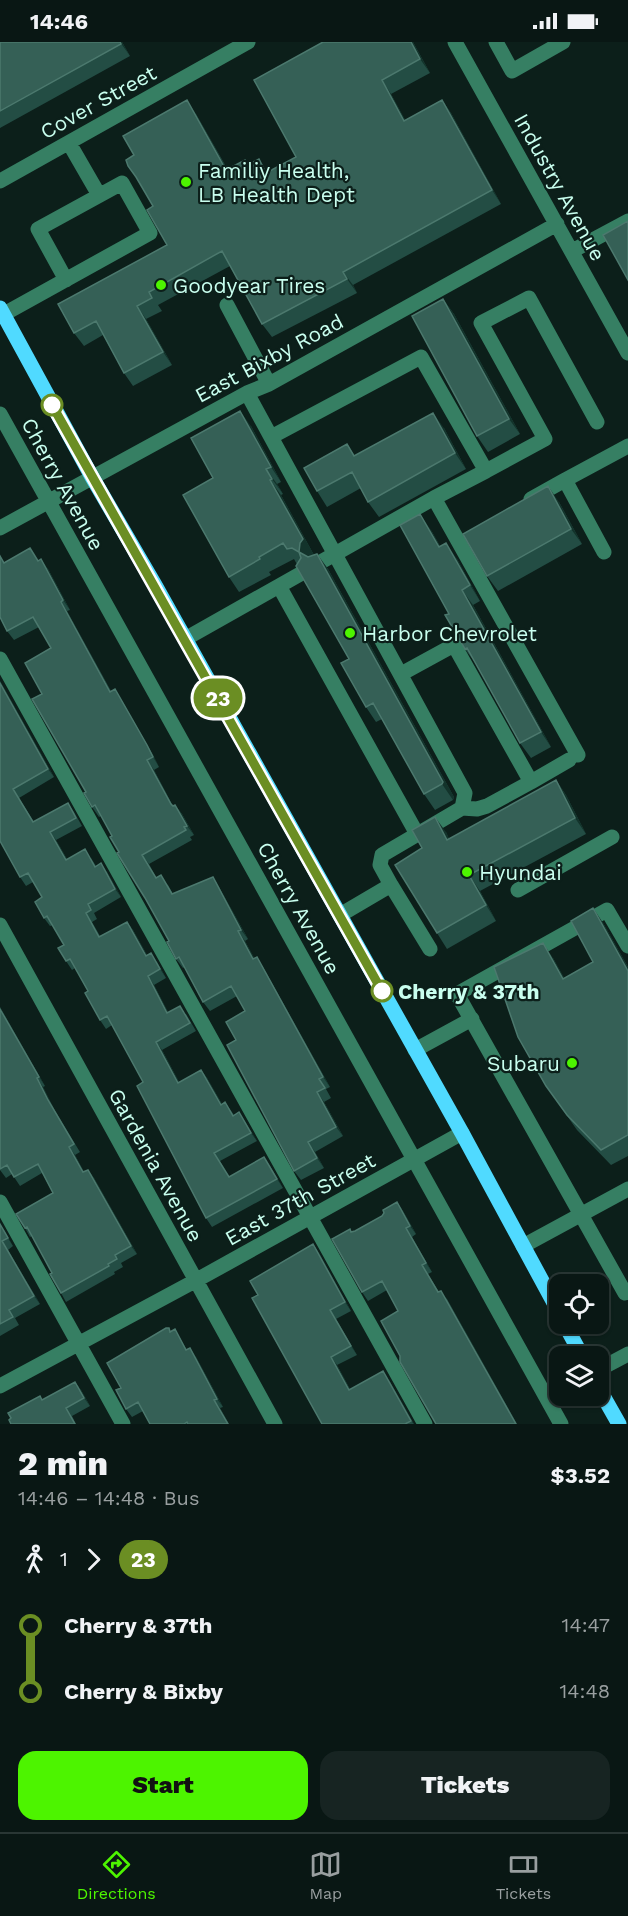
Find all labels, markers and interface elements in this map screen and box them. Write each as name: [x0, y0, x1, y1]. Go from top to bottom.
text: 14:46: [30, 9, 88, 34]
street label: Cover Street: [36, 60, 160, 144]
street label: Industry Avenue: [509, 109, 611, 265]
place label: Familiy Health, LB Health Dept: [198, 158, 355, 207]
marker: Familiy Health, LB Health Dept: [179, 175, 193, 189]
place label: Goodyear Tires: [173, 273, 325, 298]
marker: Goodyear Tires: [154, 278, 168, 292]
street label: East Bixby Road: [191, 308, 347, 408]
unlabelled marker: [41, 394, 63, 416]
street label: Cherry Avenue: [16, 413, 110, 555]
place label: Harbor Chevrolet: [362, 621, 537, 646]
marker: Harbor Chevrolet: [343, 626, 357, 640]
line badge: 23: [191, 678, 245, 718]
text: 23: [206, 686, 230, 711]
street label: Cherry Avenue: [252, 837, 346, 979]
place label: Hyundai: [479, 860, 562, 885]
marker: Hyundai: [460, 865, 474, 879]
place label: Cherry & 37th: [398, 979, 540, 1004]
marker: Cherry & 37th: [371, 980, 393, 1002]
place label: Subaru: [487, 1051, 560, 1076]
marker: Subaru: [565, 1056, 579, 1070]
street label: Gardenia Avenue: [104, 1084, 208, 1246]
street label: East 37th Street: [221, 1147, 380, 1251]
map controls: [549, 1274, 609, 1406]
button: locate: [549, 1274, 609, 1334]
button: layers: [549, 1346, 609, 1406]
text: 2 min: [18, 1444, 108, 1483]
text: $3.52: [551, 1463, 610, 1488]
text: 14:46 – 14:48 · Bus: [18, 1486, 199, 1510]
icon: walk: [18, 1543, 51, 1576]
icon: forward: [77, 1543, 110, 1576]
text: 1: [60, 1547, 68, 1571]
text: 23: [131, 1547, 156, 1572]
text: Cherry & 37th: [64, 1613, 212, 1638]
text: 14:47: [562, 1613, 610, 1637]
text: Cherry & Bixby: [64, 1679, 223, 1704]
text: 14:48: [560, 1679, 610, 1703]
button: Start: [18, 1751, 308, 1820]
button: Tickets: [320, 1751, 610, 1820]
tab: Directions: [77, 1848, 156, 1903]
tab: Map: [309, 1848, 342, 1903]
tab: Tickets: [496, 1848, 551, 1903]

